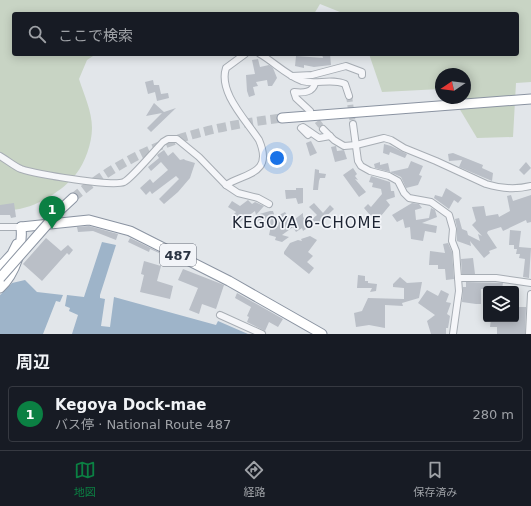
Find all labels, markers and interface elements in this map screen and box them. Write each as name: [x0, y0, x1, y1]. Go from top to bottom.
search box: [12, 12, 519, 56]
icon: search: [26, 23, 48, 45]
text: ここで検索: [58, 27, 133, 45]
north arrow: [435, 68, 471, 104]
your location: [267, 148, 287, 168]
pin: 1: [39, 196, 65, 229]
district label: KEGOYA 6-CHOME: [232, 214, 382, 232]
road number: 487: [160, 244, 196, 266]
map controls: [483, 286, 519, 322]
button: layers: [483, 286, 519, 322]
text: 周辺: [16, 352, 50, 372]
text: Kegoya Dock-mae: [55, 396, 206, 414]
text: 1: [25, 407, 35, 422]
text: 280 m: [472, 407, 514, 422]
text: バス停 · National Route 487: [55, 417, 231, 432]
tab: 地図: [74, 459, 96, 499]
tab: 経路: [243, 459, 265, 499]
tab: 保存済み: [413, 459, 457, 499]

